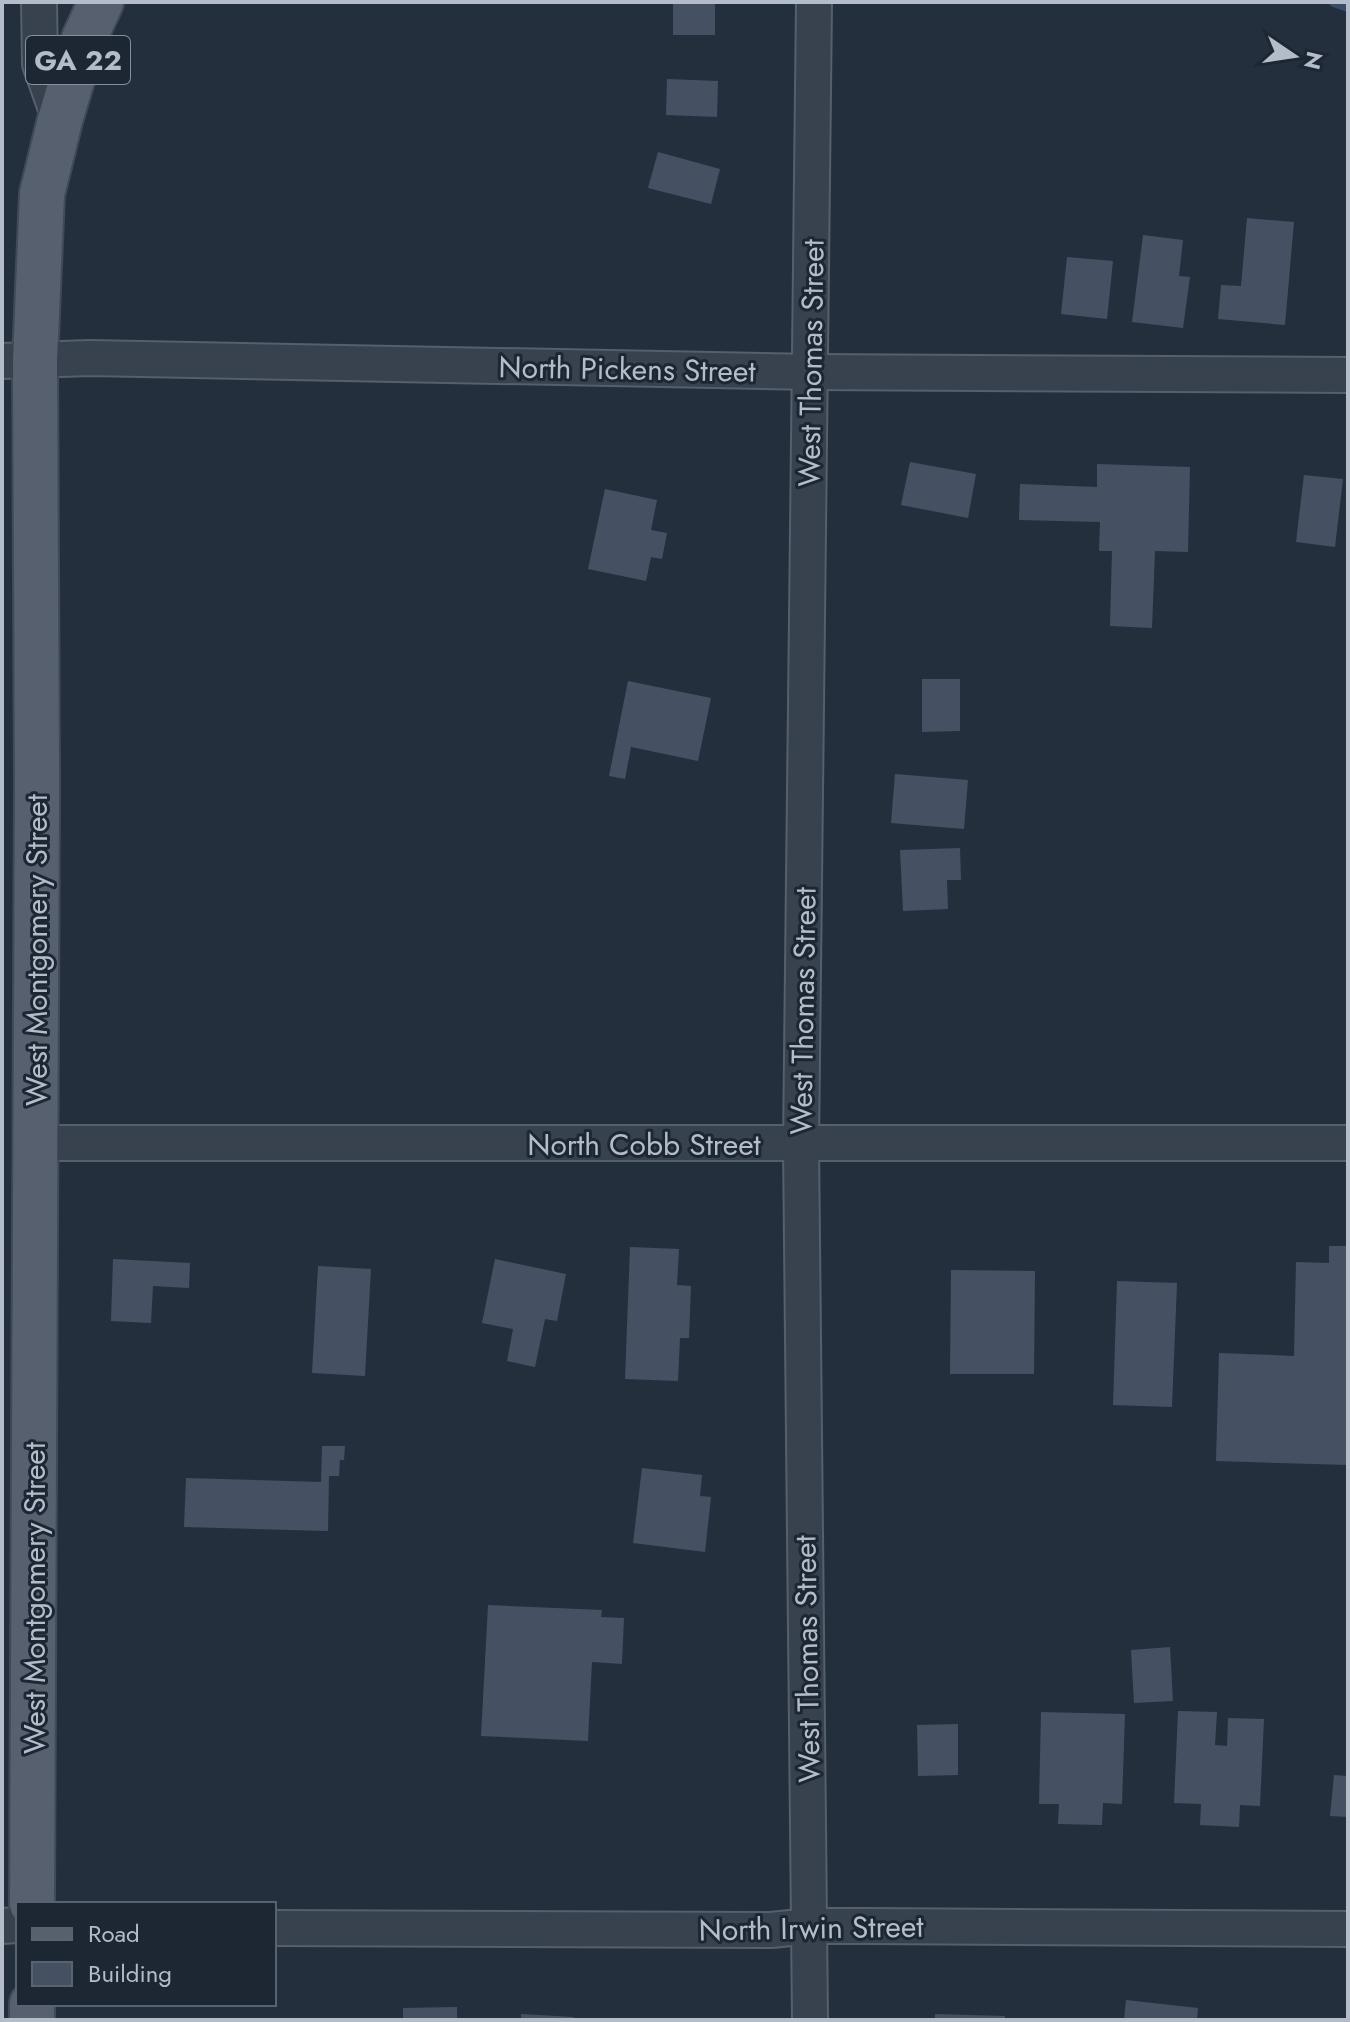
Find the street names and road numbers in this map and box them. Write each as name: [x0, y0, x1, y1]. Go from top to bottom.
road number: GA 22: [26, 36, 130, 84]
street label: West Thomas Street: [787, 238, 835, 487]
street label: North Pickens Street: [498, 345, 757, 393]
street label: West Montgomery Street: [15, 793, 58, 1106]
street label: West Thomas Street: [779, 886, 827, 1135]
street label: North Cobb Street: [527, 1123, 762, 1166]
street label: West Montgomery Street: [13, 1441, 56, 1754]
street label: West Thomas Street: [783, 1534, 831, 1783]
street label: North Irwin Street: [698, 1905, 925, 1951]

